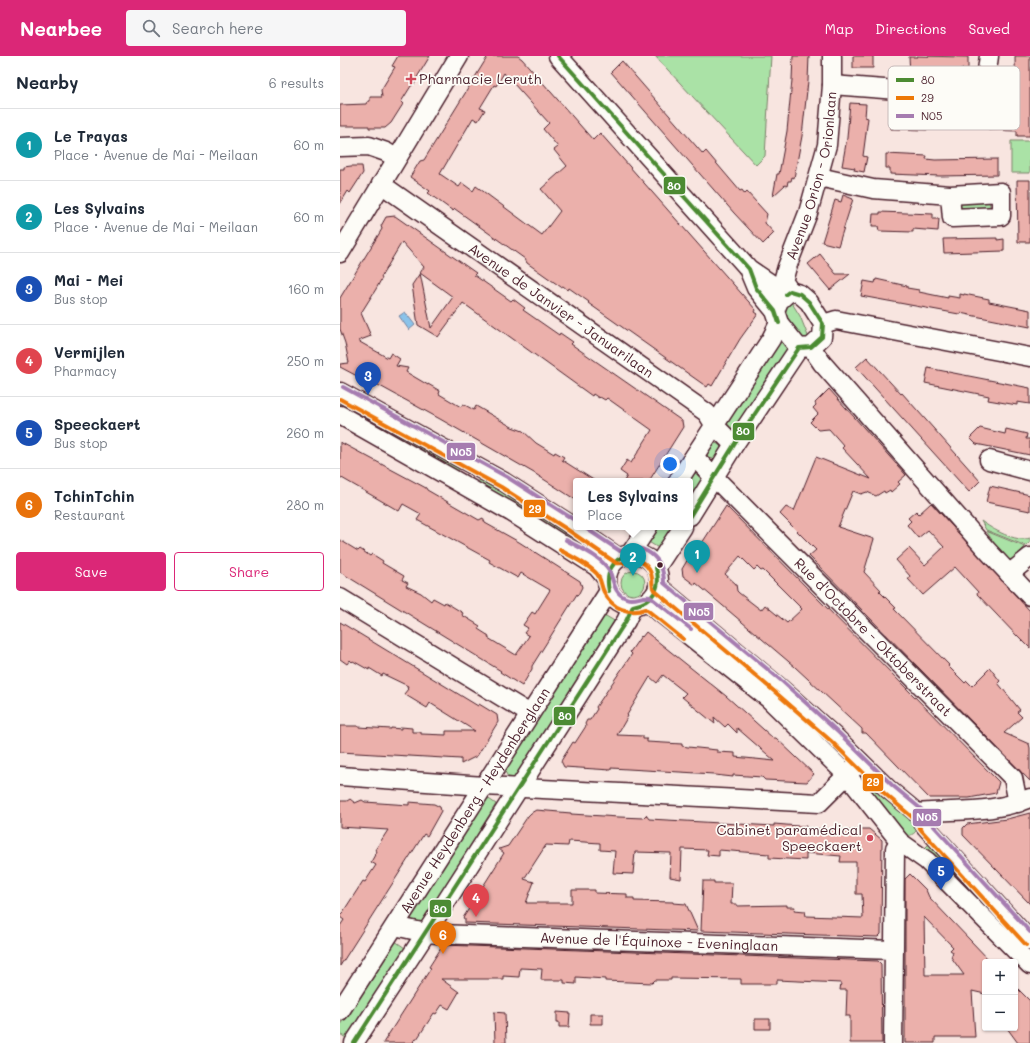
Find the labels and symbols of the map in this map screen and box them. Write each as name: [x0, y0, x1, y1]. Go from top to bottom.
legend: [888, 66, 1020, 130]
place label: Pharmacie Leruth: [419, 69, 542, 88]
text: 80: [921, 72, 935, 87]
marker: Pharmacie Leruth: [406, 74, 416, 84]
text: 29: [921, 90, 934, 105]
street label: Avenue Orion - Orionlaan: [781, 91, 840, 262]
text: N05: [921, 108, 942, 123]
line badge: 80: [663, 176, 686, 195]
text: 80: [667, 178, 681, 193]
street label: Avenue de Janvier - Januarilaan: [465, 238, 658, 382]
pin: 3: [355, 362, 381, 395]
line badge: 80: [732, 422, 755, 441]
text: 80: [736, 423, 750, 438]
line badge: N05: [446, 442, 476, 461]
text: N05: [450, 444, 472, 459]
your location: [660, 454, 680, 474]
line badge: 29: [523, 499, 546, 518]
text: 29: [529, 501, 542, 516]
pin: 1: [684, 540, 710, 573]
pin: 2: [620, 543, 646, 576]
street label: Rue d'Octobre - Oktoberstraat: [790, 553, 956, 720]
unlabelled marker: [655, 560, 665, 570]
line badge: N05: [683, 602, 714, 621]
text: N05: [688, 604, 710, 619]
street label: Avenue Heydenberg - Heydenberglaan: [395, 684, 554, 917]
line badge: 80: [553, 706, 576, 726]
text: 80: [558, 708, 572, 723]
line badge: 29: [862, 773, 884, 792]
text: 29: [867, 774, 880, 789]
line badge: N05: [912, 808, 942, 827]
text: N05: [916, 809, 938, 824]
place label: Cabinet paramédical Speeckaert: [716, 820, 862, 855]
marker: Cabinet paramédical Speeckaert: [865, 833, 875, 843]
pin: 5: [928, 857, 954, 890]
pin: 4: [463, 884, 489, 917]
line badge: 80: [429, 899, 452, 918]
text: 80: [433, 901, 447, 916]
pin: 6: [430, 921, 456, 954]
street label: Avenue de l'Équinoxe - Eveninglaan: [540, 928, 778, 955]

